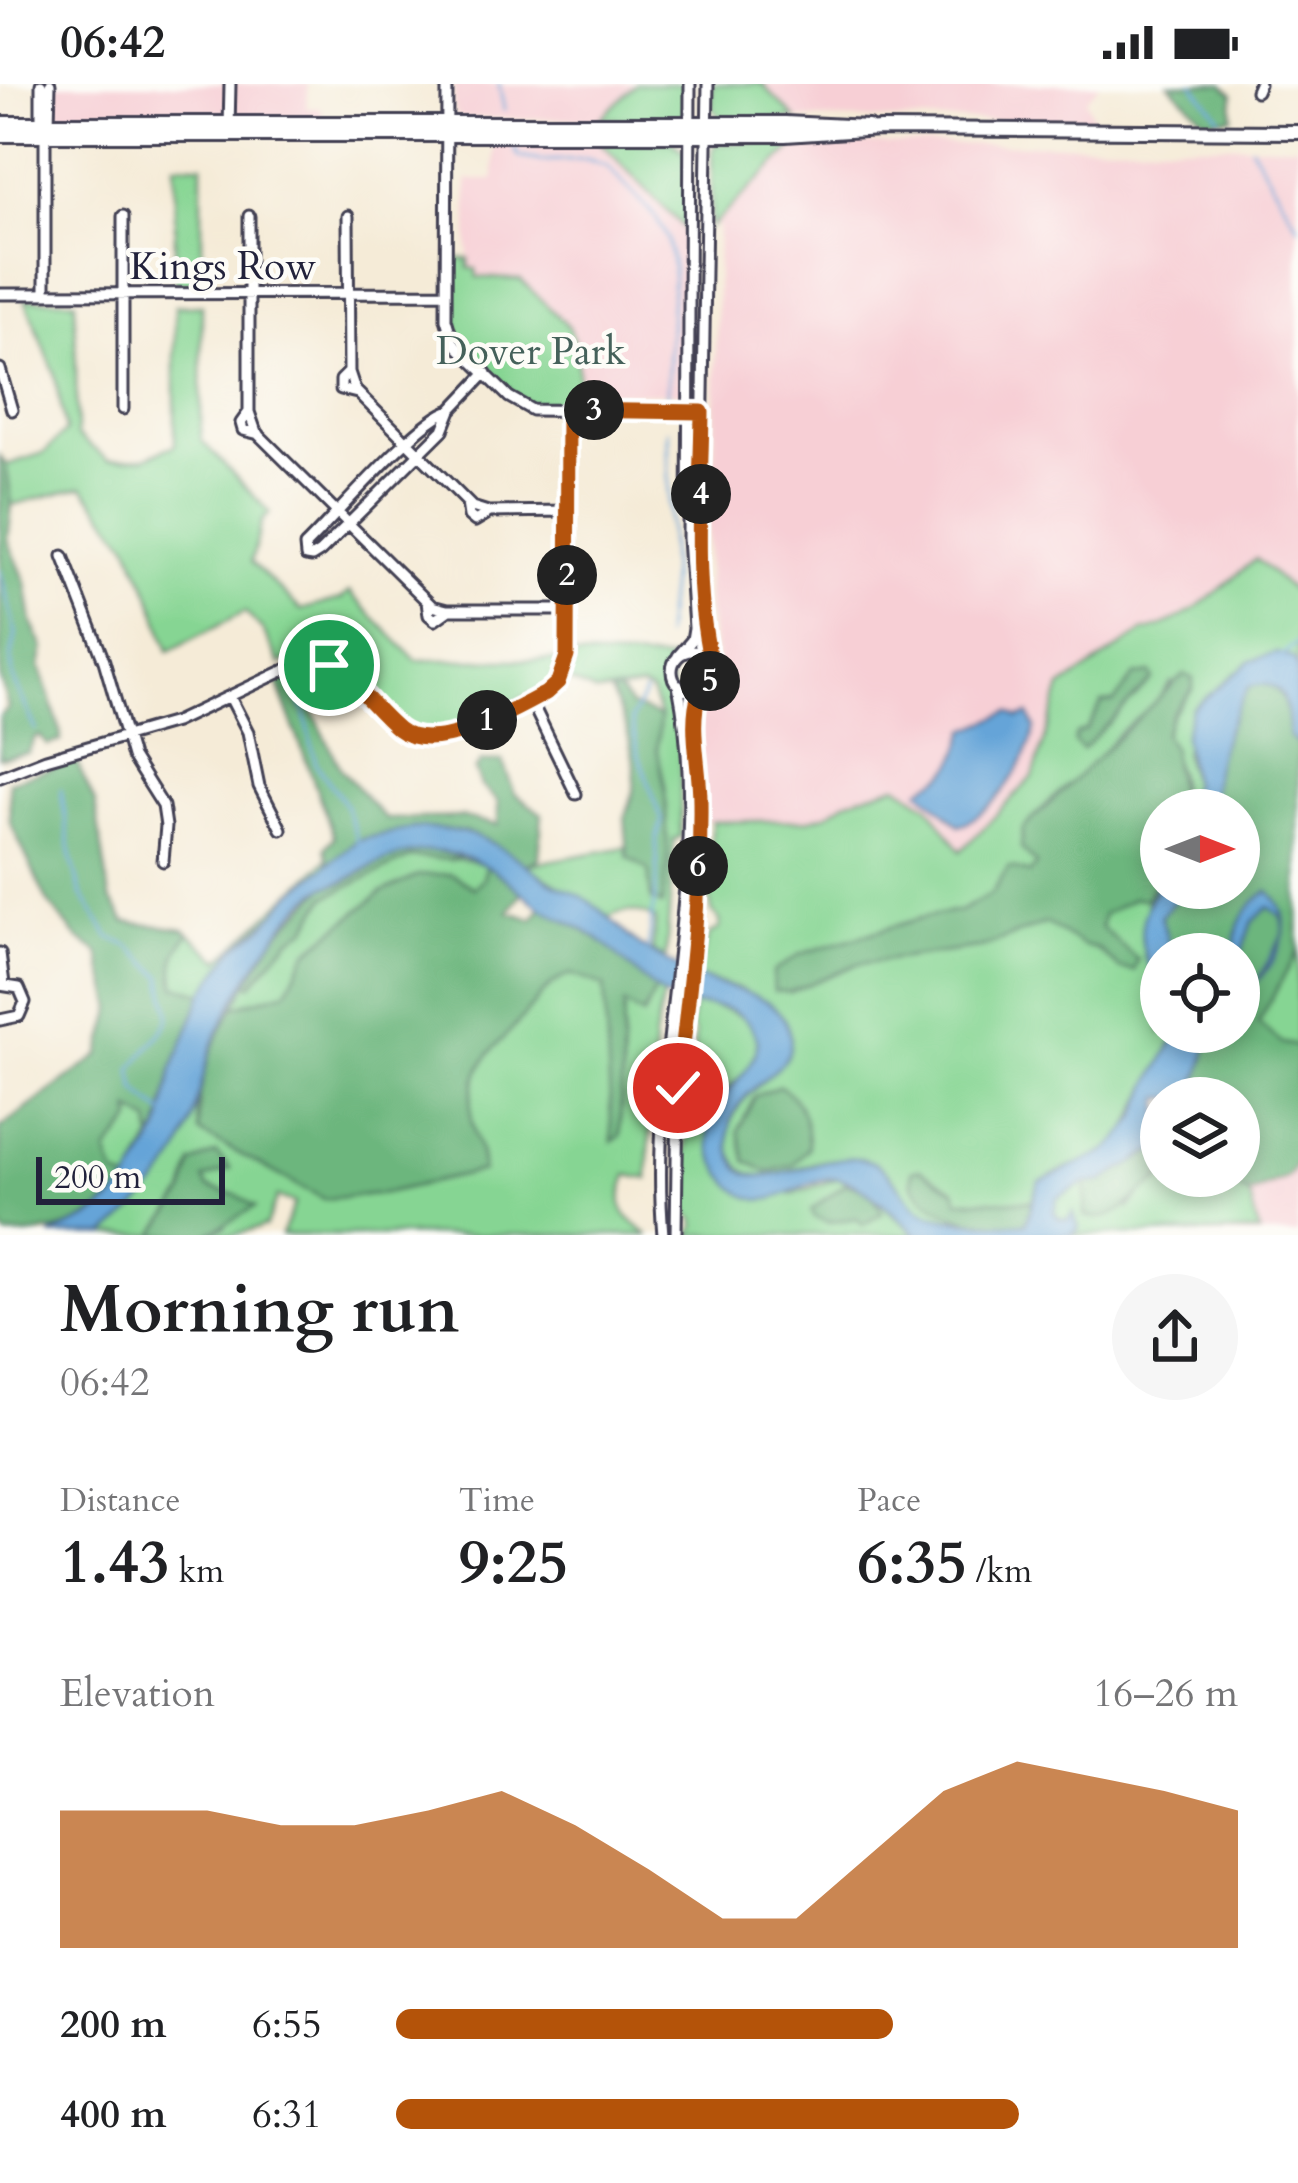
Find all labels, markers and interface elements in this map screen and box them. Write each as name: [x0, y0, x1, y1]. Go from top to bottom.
text: 06:42: [60, 12, 165, 73]
street label: Kings Row: [130, 240, 316, 293]
park label: Dover Park: [436, 325, 626, 378]
pin: 3: [564, 380, 624, 440]
text: 3: [586, 387, 602, 432]
pin: 4: [671, 464, 731, 524]
text: 4: [693, 471, 709, 516]
pin: 2: [537, 545, 597, 605]
text: 2: [559, 552, 575, 597]
pin: [278, 614, 380, 716]
icon: arrive: [296, 632, 362, 698]
pin: 5: [680, 651, 740, 711]
text: 5: [702, 658, 718, 703]
pin: 1: [457, 690, 517, 750]
text: 1: [479, 697, 495, 742]
north arrow: [1140, 789, 1260, 909]
map controls: [1140, 789, 1260, 1197]
pin: 6: [668, 836, 728, 896]
text: 6: [690, 843, 706, 888]
button: locate: [1140, 933, 1260, 1053]
pin: [627, 1037, 729, 1139]
icon: check: [645, 1055, 711, 1121]
button: layers: [1140, 1077, 1260, 1197]
scale bar: [36, 1151, 225, 1204]
text: 200 m: [54, 1155, 141, 1200]
text: Morning run: [60, 1266, 459, 1355]
button: share: [1112, 1274, 1238, 1400]
text: 06:42: [60, 1356, 150, 1409]
text: Distance: [60, 1478, 181, 1523]
text: Time: [459, 1478, 535, 1523]
text: Pace: [857, 1478, 921, 1523]
text: 1.43: [60, 1523, 170, 1604]
text: 9:25: [459, 1523, 568, 1604]
text: 6:35: [857, 1523, 967, 1604]
text: km: [170, 1549, 224, 1594]
text: /km: [967, 1549, 1032, 1594]
text: Elevation: [60, 1667, 215, 1720]
text: 16–26 m: [1093, 1667, 1238, 1720]
text: 200 m: [60, 1998, 166, 2051]
text: 6:55: [252, 1998, 322, 2051]
text: 400 m: [60, 2088, 166, 2141]
text: 6:31: [252, 2088, 322, 2141]

